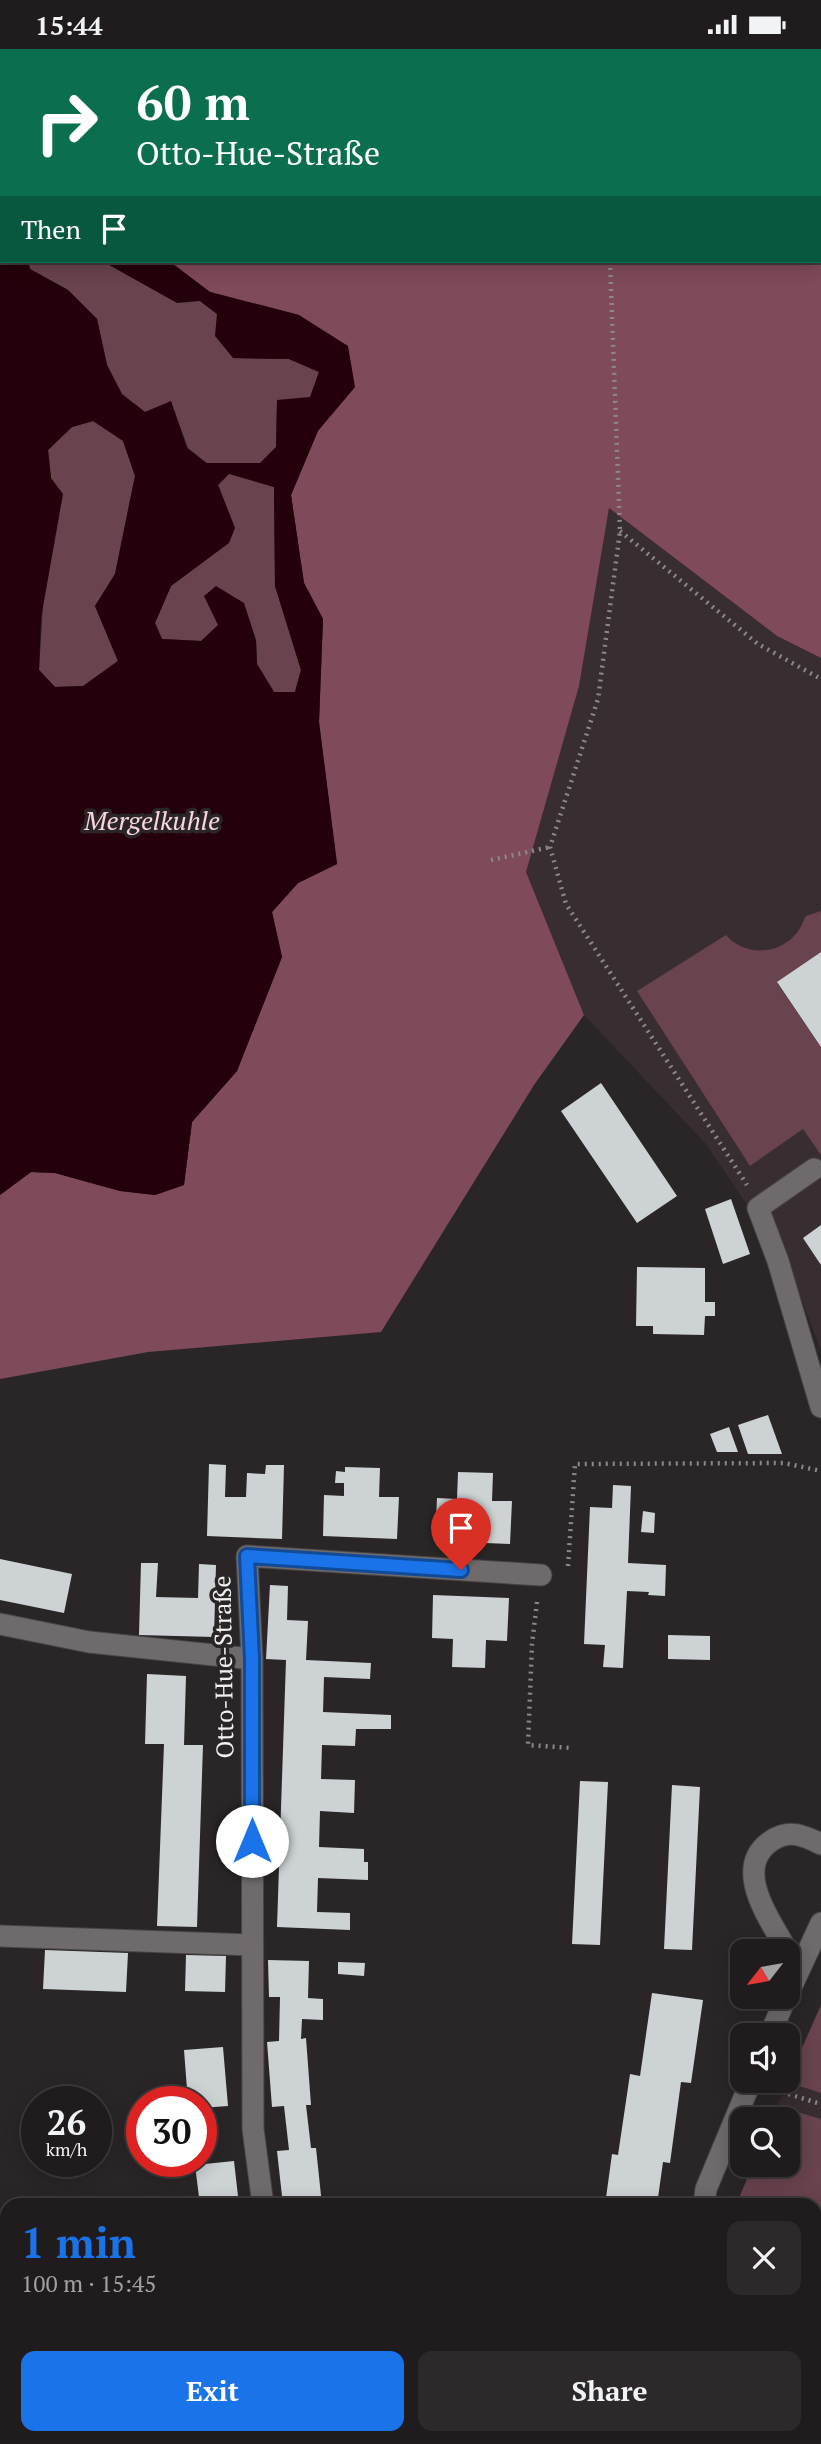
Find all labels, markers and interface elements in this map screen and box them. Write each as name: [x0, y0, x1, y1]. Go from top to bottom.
text: 15:44: [35, 8, 103, 42]
text: 60 m: [136, 69, 250, 134]
icon: right: [21, 77, 112, 168]
text: Otto-Hue-Straße: [136, 132, 380, 174]
icon: arrive: [95, 210, 133, 248]
text: Then: [21, 212, 81, 246]
water label: Mergelkuhle: [83, 803, 220, 837]
pin: [431, 1498, 491, 1570]
icon: arrive: [442, 1509, 480, 1547]
street label: Otto-Hue-Straße: [205, 1575, 241, 1759]
position arrow: [215, 1804, 289, 1878]
north arrow: [730, 1939, 800, 2009]
map controls: [730, 1939, 800, 2177]
button: sound: [730, 2023, 800, 2093]
speed limit sign: 30: [126, 2086, 217, 2177]
text: 26: [47, 2099, 86, 2145]
button: search: [730, 2107, 800, 2177]
text: km/h: [46, 2137, 87, 2161]
text: 1 min: [21, 2214, 136, 2270]
button: close: [727, 2221, 801, 2295]
text: 100 m · 15:45: [21, 2268, 156, 2299]
button: Exit: [21, 2351, 404, 2431]
button: Share: [418, 2351, 801, 2431]

